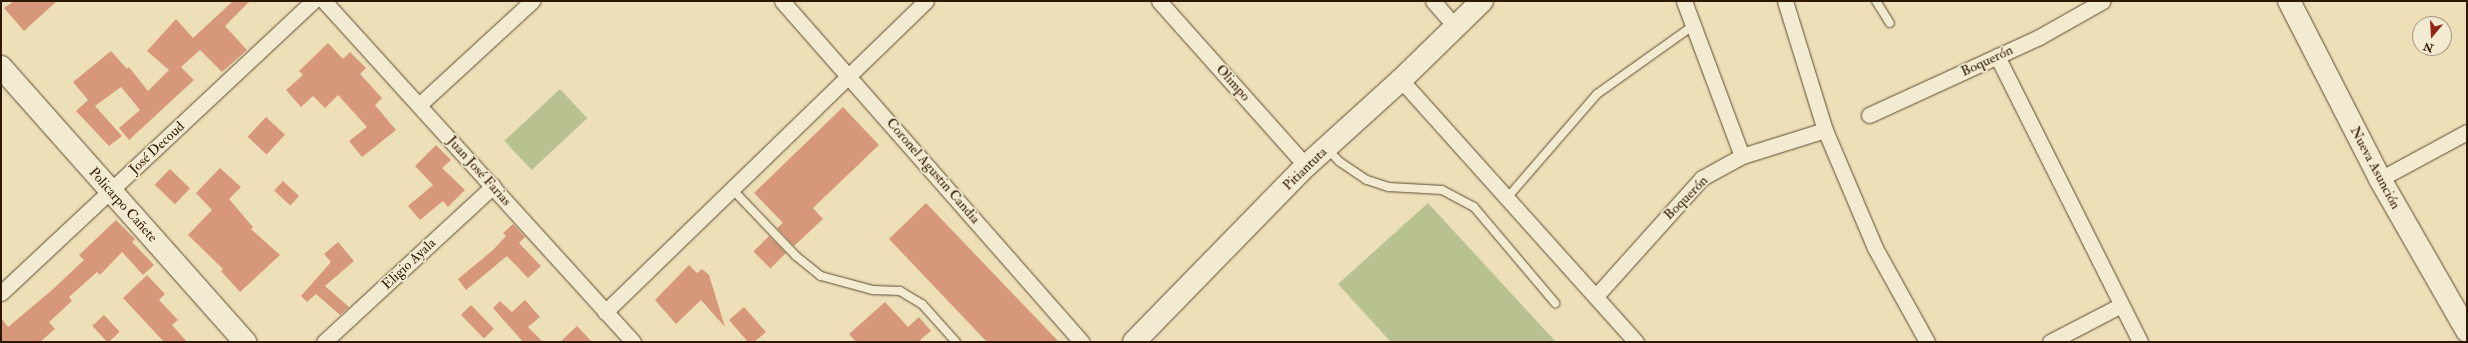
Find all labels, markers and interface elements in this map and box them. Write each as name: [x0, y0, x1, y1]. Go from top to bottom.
north arrow: [2412, 16, 2452, 56]
text: N: [2422, 39, 2435, 55]
street label: Boquerón: [1958, 42, 2016, 80]
street label: Olimpo: [1212, 61, 1254, 105]
street label: Coronel Agustin Candia: [883, 115, 983, 227]
street label: José Decoud: [126, 118, 188, 178]
street label: Nueva Asunción: [2346, 124, 2404, 212]
street label: Juan José Farias: [443, 133, 515, 209]
street label: Pitiantuta: [1279, 144, 1331, 194]
street label: Policarpo Cañete: [85, 164, 161, 246]
street label: Boquerón: [1660, 172, 1712, 224]
street label: Eligio Ayala: [379, 235, 439, 293]

